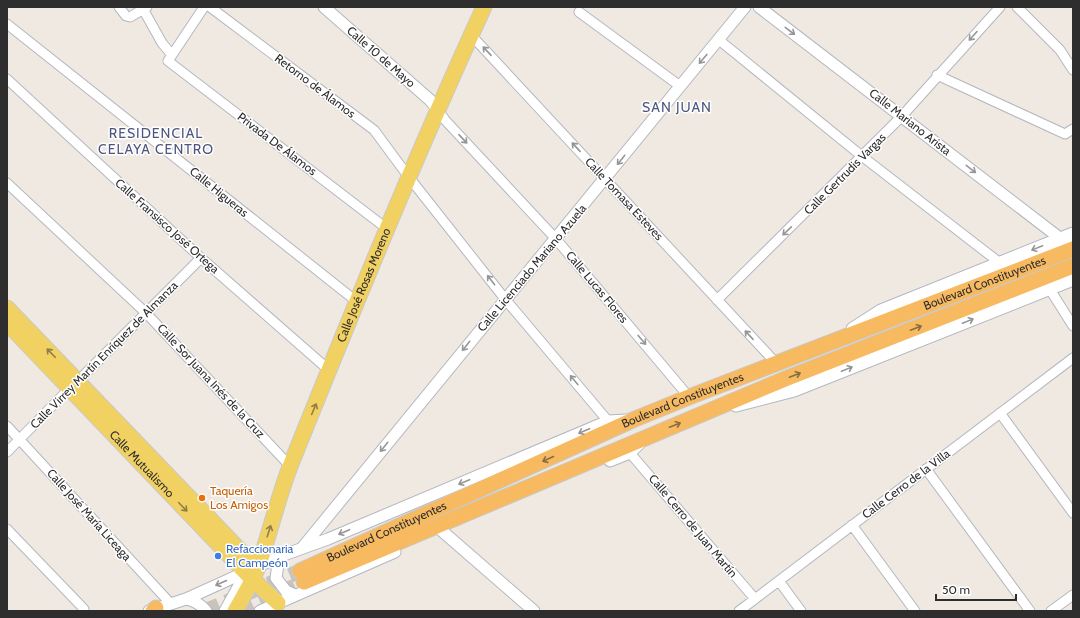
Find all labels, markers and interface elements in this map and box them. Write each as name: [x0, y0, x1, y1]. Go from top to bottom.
street label: Calle 10 de Mayo: [344, 23, 419, 91]
one-way arrow: [784, 26, 795, 35]
one-way arrow: [968, 31, 978, 41]
one-way arrow: [483, 47, 492, 57]
street label: Retorno de Álamos: [272, 50, 359, 121]
one-way arrow: [698, 54, 707, 64]
street label: Calle Mariano Arista: [866, 85, 954, 158]
district label: SAN JUAN: [642, 98, 712, 116]
street label: Privada De Álamos: [235, 109, 320, 178]
district label: RESIDENCIAL CELAYA CENTRO: [98, 124, 214, 158]
street label: Calle Gertrudis Vargas: [801, 130, 889, 218]
one-way arrow: [458, 133, 467, 144]
one-way arrow: [571, 142, 580, 152]
street label: Calle Tomasa Esteves: [582, 154, 667, 243]
one-way arrow: [616, 155, 625, 166]
street label: Calle Higueras: [187, 163, 252, 220]
one-way arrow: [965, 165, 976, 173]
street label: Calle Fransisco José Ortega: [112, 175, 223, 276]
street label: Calle Licenciado Mariano Azuela: [474, 201, 589, 334]
street label: Calle José Rosas Moreno: [333, 225, 394, 344]
one-way arrow: [782, 226, 792, 236]
one-way arrow: [1031, 245, 1043, 253]
street label: Calle Lucas Flores: [563, 248, 632, 326]
street label: Boulevard Constituyentes: [921, 252, 1048, 313]
one-way arrow: [486, 275, 495, 286]
street label: Calle Virrey Martín Enríquez de Almanza: [27, 278, 181, 432]
one-way arrow: [961, 316, 973, 324]
street label: Calle Sor Juana Inés de la Cruz: [154, 320, 269, 441]
one-way arrow: [909, 323, 921, 331]
one-way arrow: [745, 329, 754, 340]
one-way arrow: [637, 335, 646, 346]
one-way arrow: [462, 341, 471, 352]
one-way arrow: [46, 348, 56, 358]
one-way arrow: [840, 364, 852, 372]
street label: Boulevard Constituyentes: [619, 369, 745, 431]
one-way arrow: [788, 371, 800, 378]
one-way arrow: [570, 375, 579, 386]
one-way arrow: [311, 404, 318, 416]
one-way arrow: [668, 421, 680, 429]
street label: Calle Mutualismo: [107, 427, 178, 501]
one-way arrow: [578, 428, 590, 435]
one-way arrow: [380, 442, 389, 453]
street label: Calle Cerro de la Villa: [859, 445, 953, 522]
one-way arrow: [542, 456, 554, 463]
street label: Calle José María Liceaga: [44, 466, 135, 564]
street label: Calle Cerro de Juan Martín: [646, 471, 741, 581]
one-way arrow: [458, 478, 470, 486]
place label: Taquería Los Amigos: [210, 483, 268, 512]
marker: Taquería Los Amigos: [197, 493, 207, 503]
street label: Boulevard Constituyentes: [324, 498, 449, 565]
one-way arrow: [179, 502, 188, 512]
one-way arrow: [266, 525, 274, 537]
one-way arrow: [339, 529, 351, 537]
place label: Refaccionaria El Campeón: [226, 541, 294, 570]
marker: Refaccionaria El Campeón: [213, 551, 223, 561]
scale bar: [936, 576, 1016, 602]
one-way arrow: [216, 580, 228, 588]
text: 50 m: [942, 582, 970, 597]

